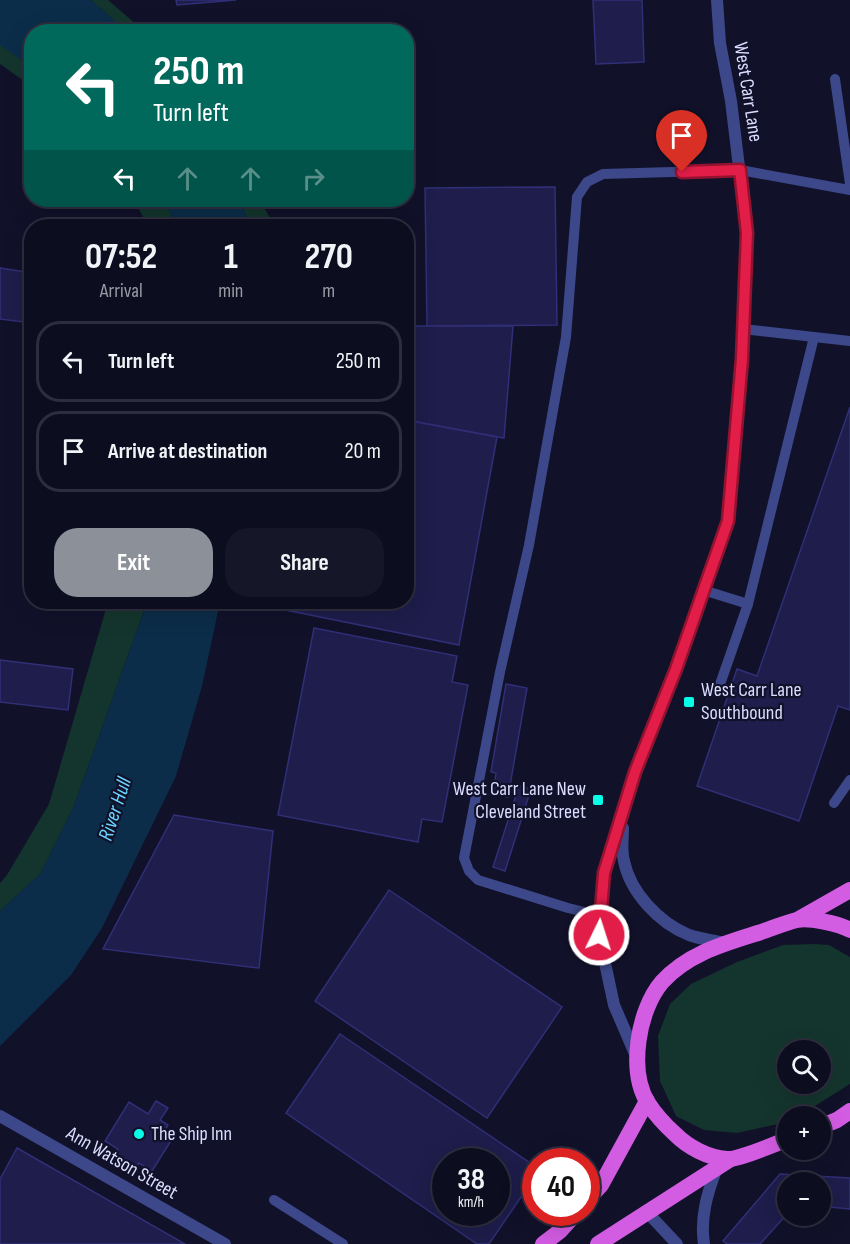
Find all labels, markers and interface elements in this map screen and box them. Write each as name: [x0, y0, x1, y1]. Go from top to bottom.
street label: West Carr Lane: [728, 40, 768, 144]
text: 250 m: [153, 46, 244, 97]
icon: left: [54, 48, 132, 126]
text: Turn left: [153, 97, 229, 129]
pin: [656, 110, 707, 172]
icon: arrive: [665, 119, 698, 152]
icon: left: [108, 162, 141, 195]
icon: ahead: [171, 162, 204, 195]
icon: ahead: [234, 162, 267, 195]
icon: right: [297, 162, 330, 195]
text: 07:52: [85, 236, 157, 279]
text: 1: [224, 236, 238, 279]
text: 270: [304, 236, 353, 279]
text: Arrival: [100, 279, 143, 303]
text: min: [218, 279, 243, 303]
text: m: [322, 279, 335, 303]
icon: left: [57, 345, 90, 378]
text: Turn left: [108, 348, 174, 375]
text: 250 m: [336, 348, 381, 375]
icon: arrive: [57, 435, 90, 468]
text: Arrive at destination: [108, 438, 267, 465]
text: 20 m: [345, 438, 381, 465]
button: Exit: [54, 528, 213, 597]
button: Share: [225, 528, 384, 597]
place label: West Carr Lane Southbound: [701, 678, 802, 725]
marker: West Carr Lane Southbound: [682, 695, 696, 709]
water label: River Hull: [93, 773, 137, 844]
place label: West Carr Lane New Cleveland Street: [453, 777, 586, 824]
marker: West Carr Lane New Cleveland Street: [591, 793, 605, 807]
position arrow: [567, 903, 631, 967]
map controls: [777, 1040, 831, 1226]
button: search: [777, 1040, 831, 1094]
button: +: [777, 1106, 831, 1160]
street label: Ann Watson Street: [61, 1121, 182, 1205]
place label: The Ship Inn: [151, 1122, 232, 1146]
marker: The Ship Inn: [132, 1127, 146, 1141]
speed limit sign: 40: [522, 1148, 600, 1226]
text: 38: [457, 1162, 485, 1198]
button: −: [777, 1172, 831, 1226]
text: km/h: [458, 1193, 484, 1212]

